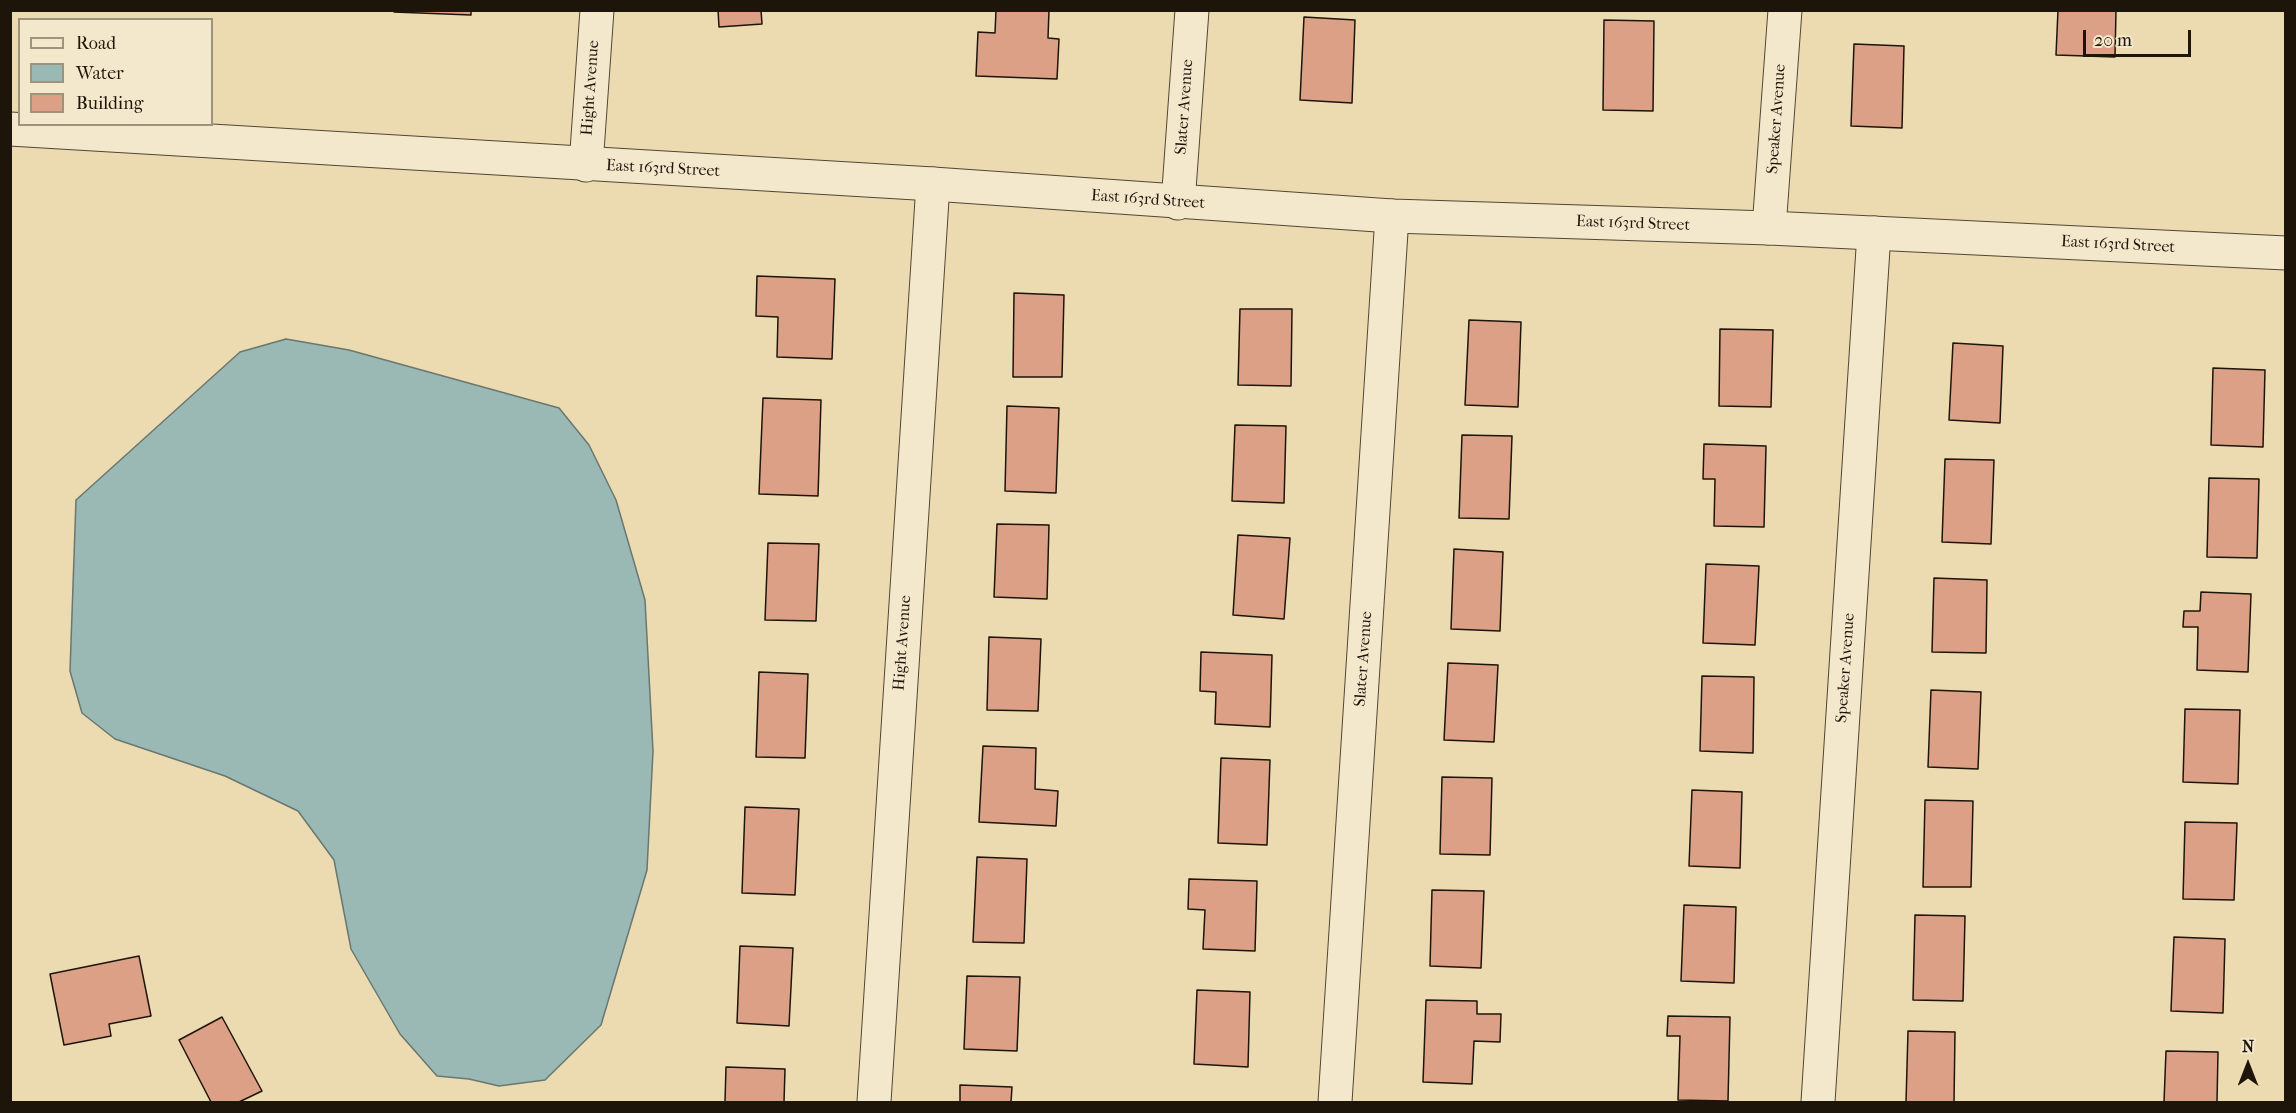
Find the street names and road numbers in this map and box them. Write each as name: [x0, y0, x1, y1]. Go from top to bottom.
street label: Hight Avenue: [578, 40, 604, 136]
street label: Slater Avenue: [1172, 59, 1198, 155]
street label: Speaker Avenue: [1764, 63, 1790, 175]
street label: East 163rd Street: [606, 156, 720, 182]
street label: East 163rd Street: [1090, 186, 1206, 214]
street label: East 163rd Street: [1576, 212, 1690, 236]
street label: East 163rd Street: [2061, 232, 2175, 258]
street label: Hight Avenue: [890, 595, 916, 691]
street label: Slater Avenue: [1351, 611, 1377, 707]
street label: Speaker Avenue: [1833, 612, 1859, 724]

